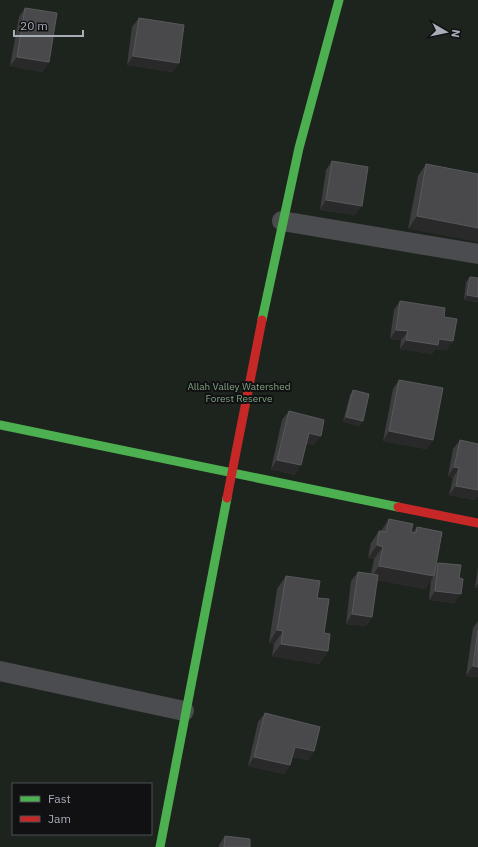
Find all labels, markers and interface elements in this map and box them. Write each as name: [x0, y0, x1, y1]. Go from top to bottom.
scale bar: [14, 12, 83, 38]
north arrow: [426, 12, 466, 52]
text: 20 m: [20, 18, 48, 33]
text: N: [448, 29, 463, 39]
park label: Allah Valley Watershed Forest Reserve: [187, 380, 291, 405]
legend: [12, 783, 152, 835]
text: Fast: [48, 791, 71, 806]
text: Jam: [48, 811, 71, 826]

